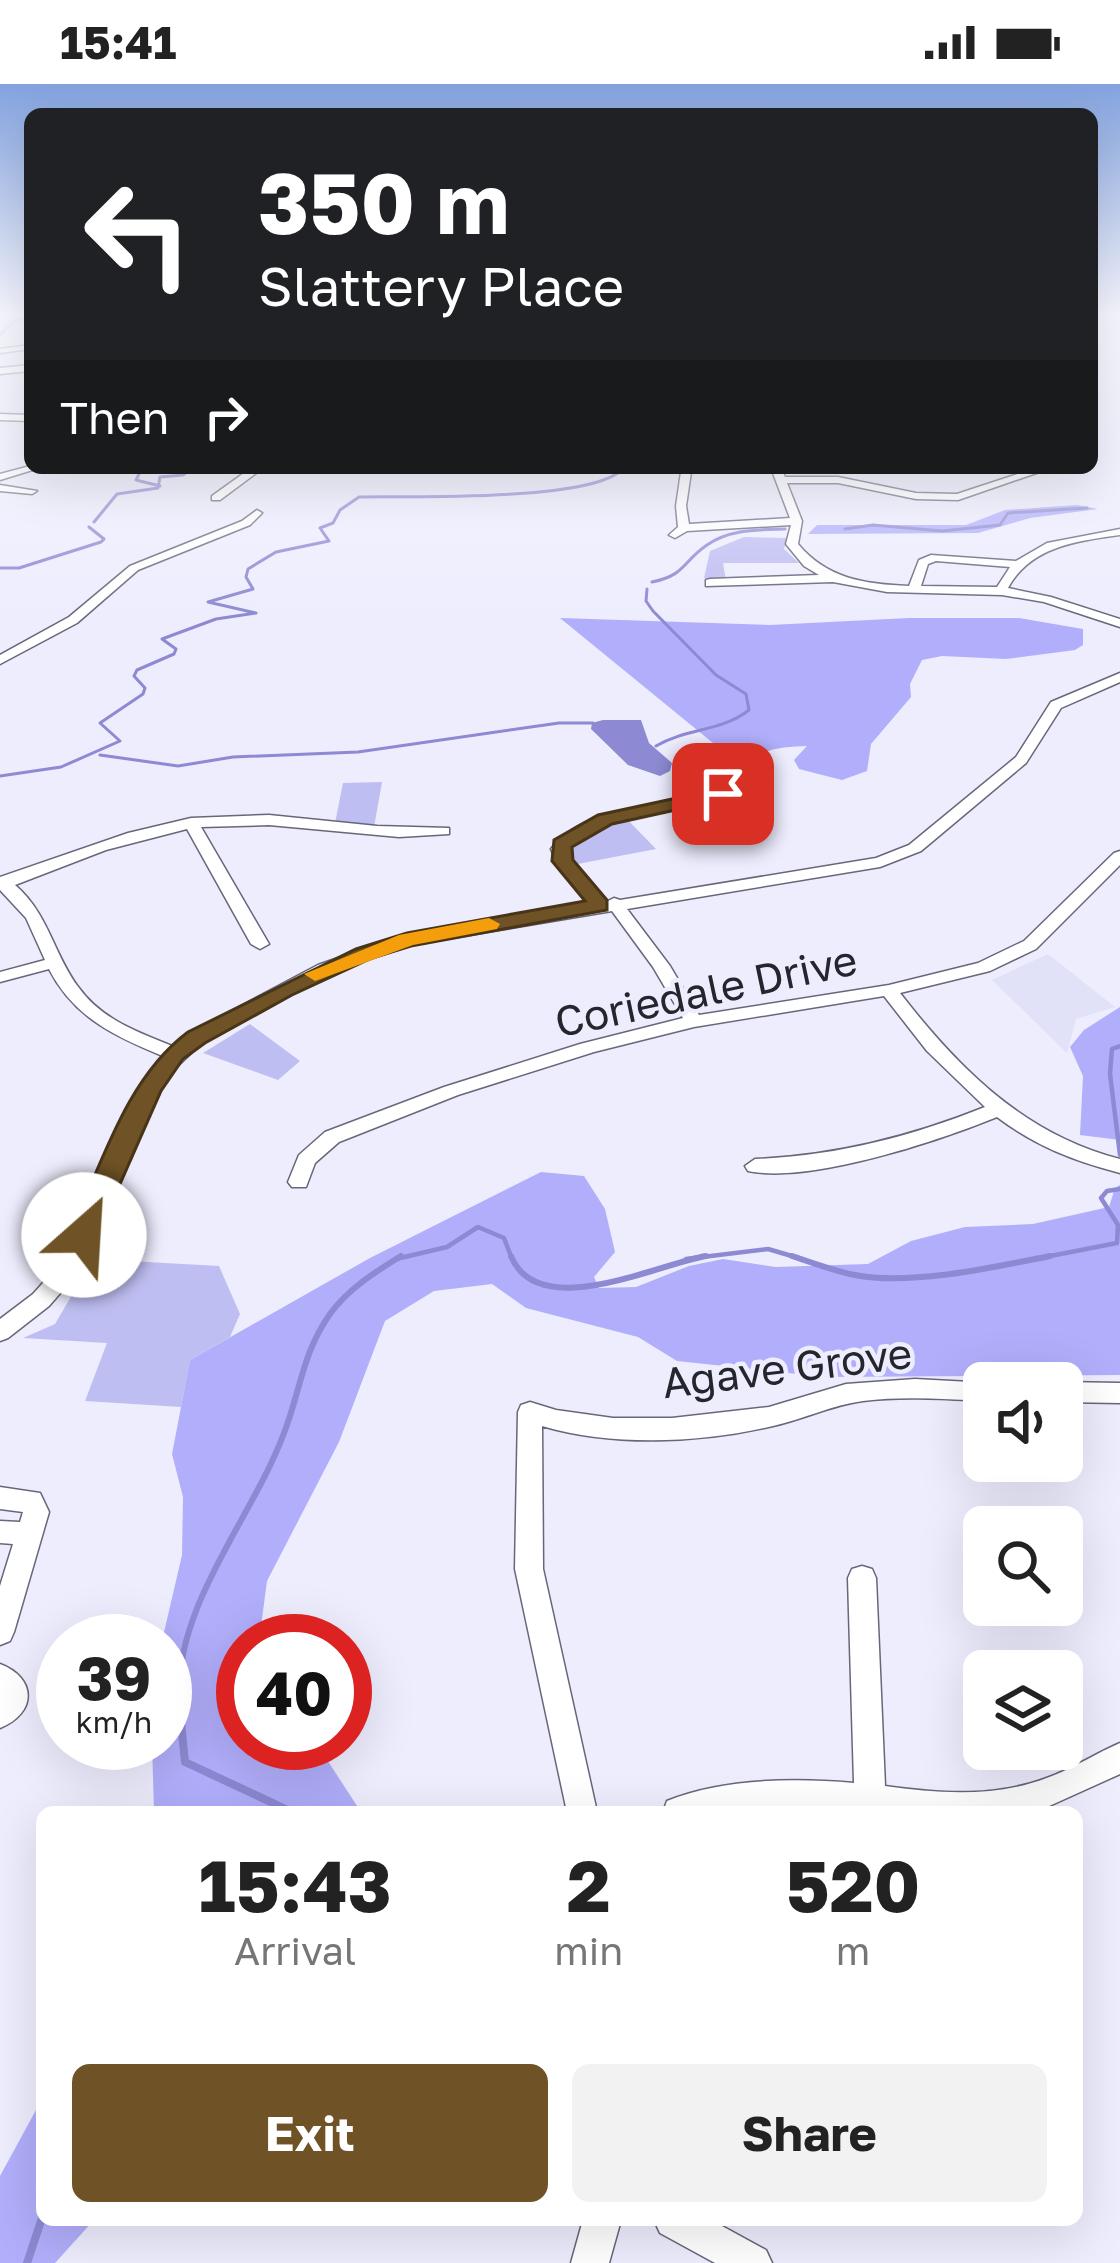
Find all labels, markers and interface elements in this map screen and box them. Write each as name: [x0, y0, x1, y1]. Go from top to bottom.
text: 15:41: [60, 15, 176, 69]
text: 350 m: [258, 152, 510, 252]
icon: left: [60, 156, 216, 312]
text: Slattery Place: [258, 253, 624, 318]
icon: right: [193, 384, 259, 450]
text: Then: [60, 390, 169, 444]
pin: [672, 743, 774, 845]
icon: arrive: [690, 761, 756, 827]
street label: Coriedale Drive: [550, 934, 861, 1046]
position arrow: [21, 1172, 147, 1298]
street label: Agave Grove: [659, 1327, 914, 1407]
map controls: [963, 1362, 1083, 1770]
button: sound: [963, 1362, 1083, 1482]
button: search: [963, 1506, 1083, 1626]
speed limit sign: 40: [216, 1614, 372, 1770]
text: 39: [77, 1641, 151, 1713]
button: layers: [963, 1650, 1083, 1770]
text: km/h: [76, 1704, 152, 1740]
text: 15:43: [199, 1841, 392, 1928]
text: 2: [567, 1841, 611, 1928]
text: 520: [786, 1841, 920, 1928]
text: Arrival: [234, 1927, 356, 1974]
text: min: [554, 1927, 623, 1974]
text: m: [836, 1927, 870, 1974]
button: Exit: [72, 2064, 548, 2202]
button: Share: [572, 2064, 1047, 2202]

